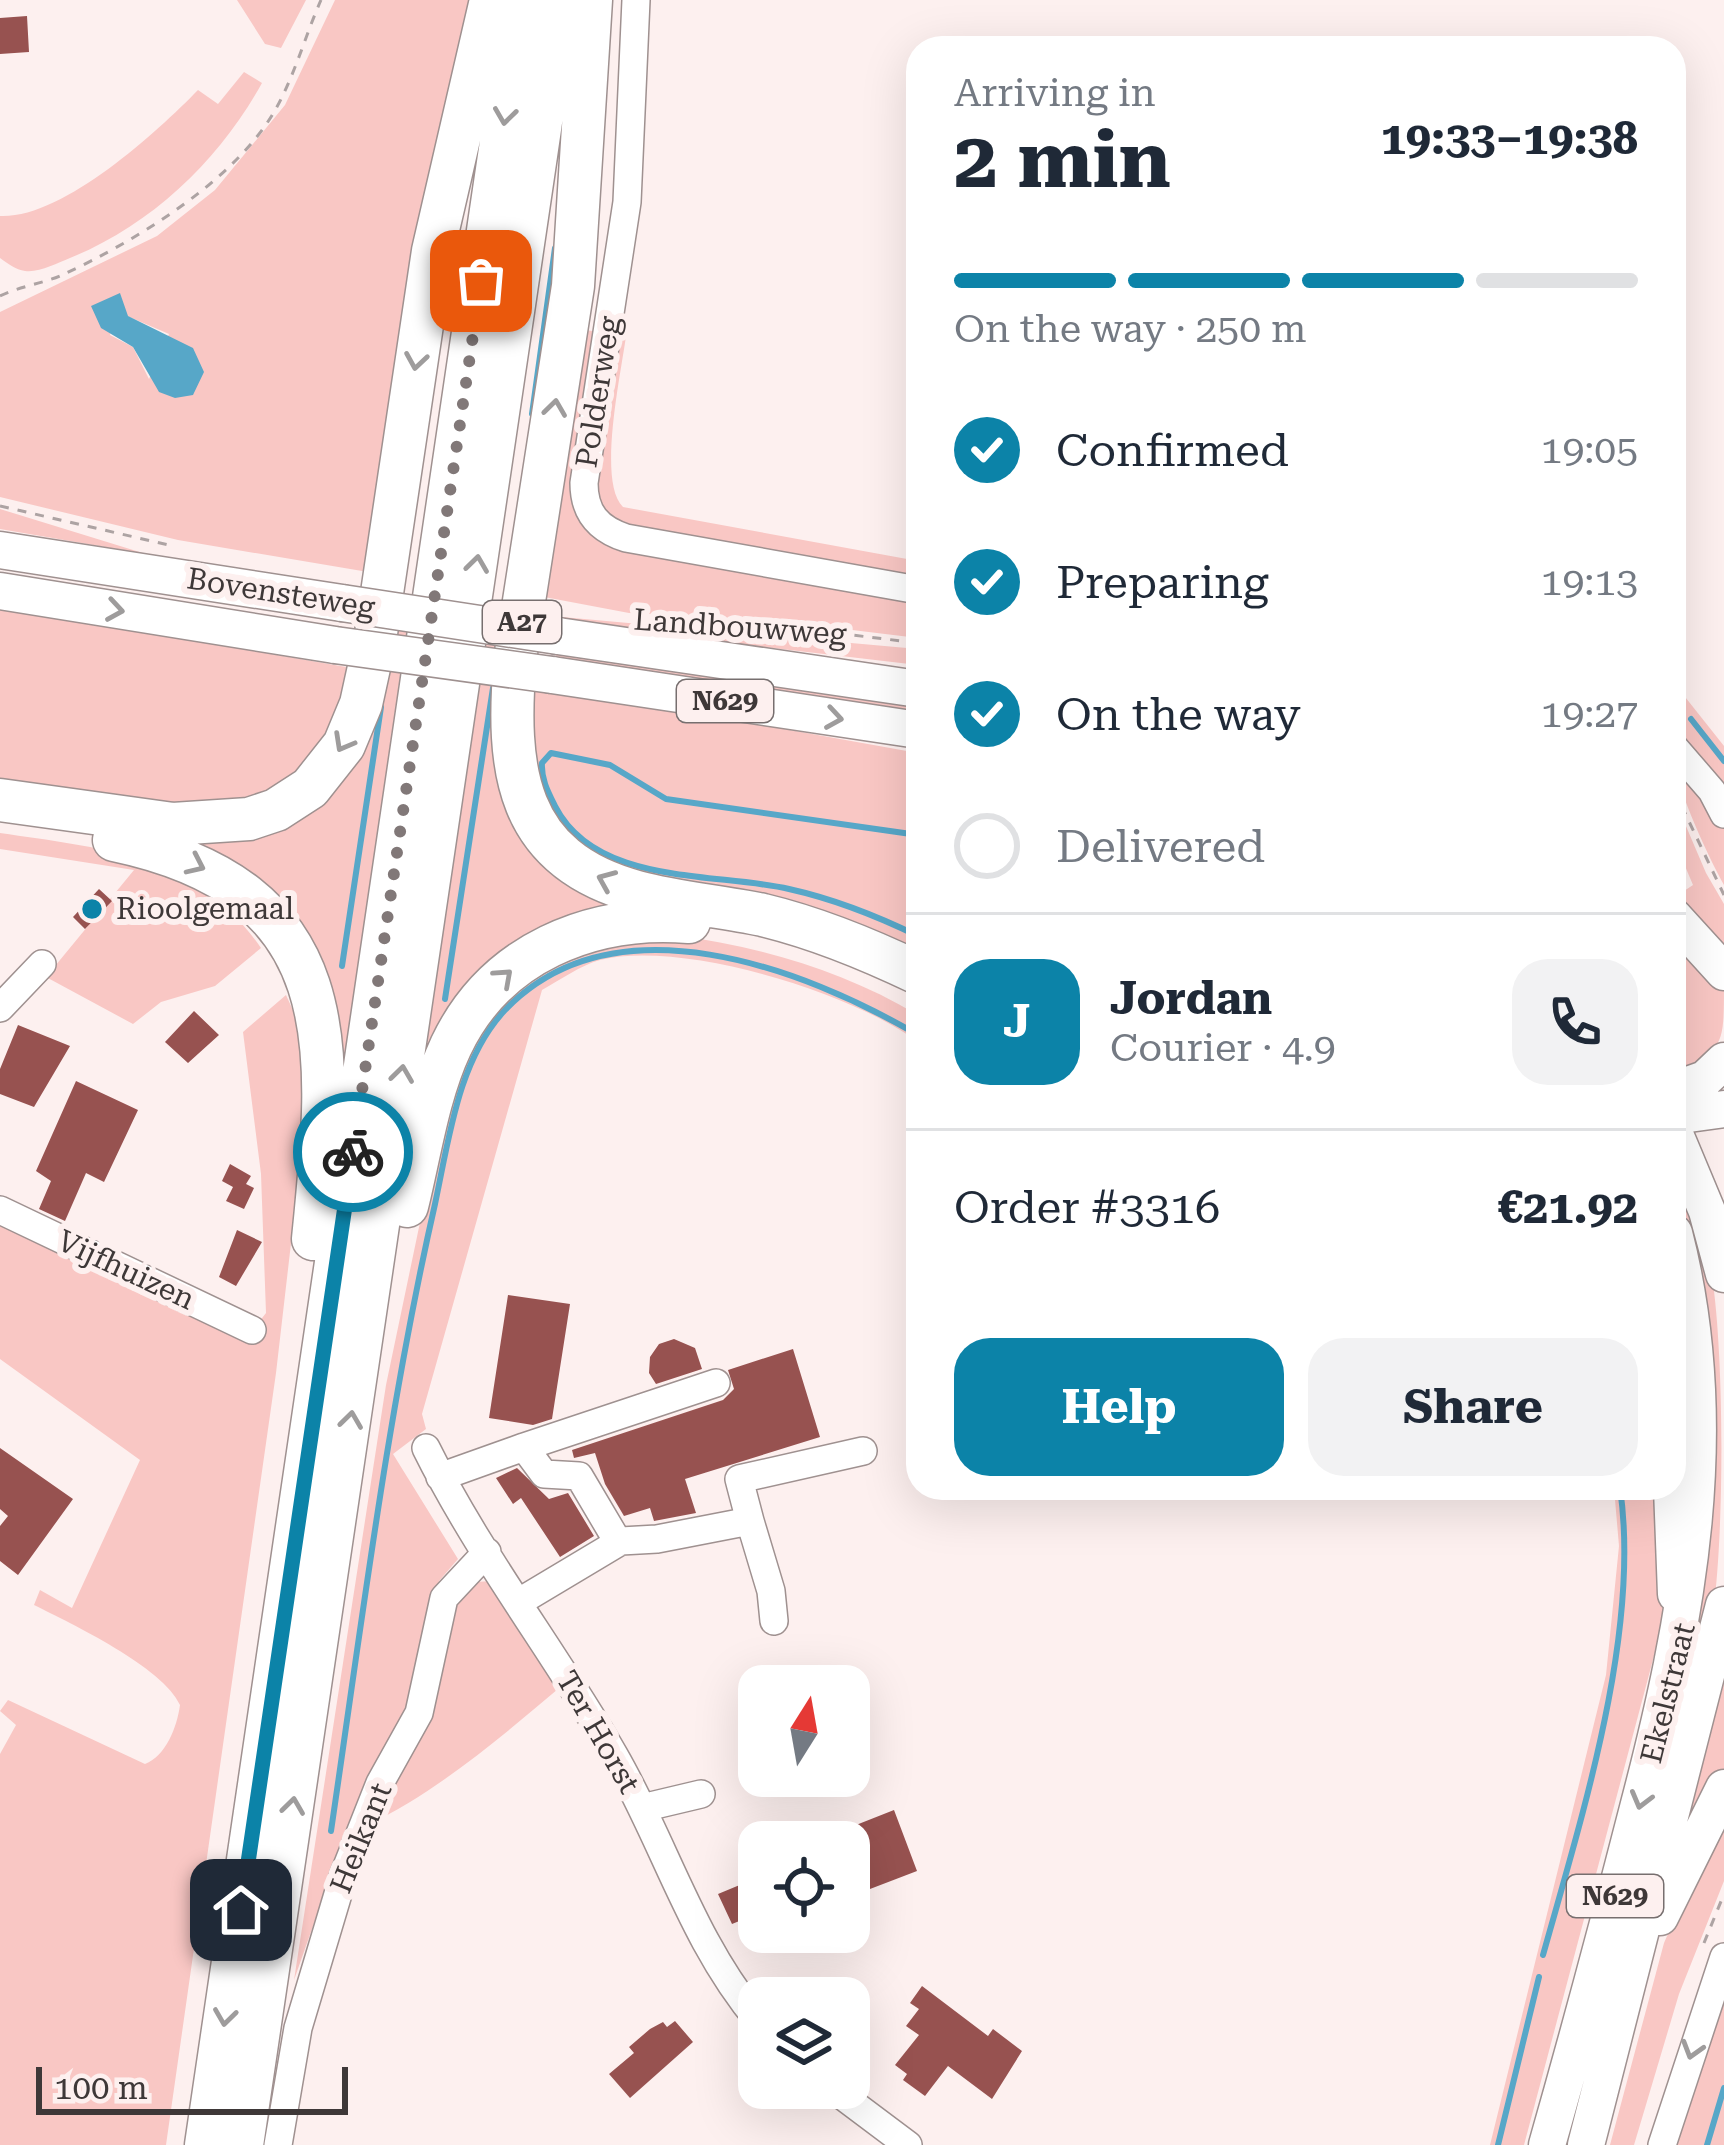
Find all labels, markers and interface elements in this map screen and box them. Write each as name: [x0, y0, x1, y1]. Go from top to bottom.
text: Arriving in: [954, 70, 1156, 116]
one-way arrow: [493, 106, 519, 126]
text: 19:33–19:38: [1381, 112, 1638, 165]
text: 2 min: [954, 115, 1171, 206]
pin: [430, 230, 532, 332]
icon: bag: [448, 248, 514, 314]
text: On the way · 250 m: [954, 306, 1306, 352]
street label: Polderweg: [568, 314, 627, 470]
one-way arrow: [405, 351, 430, 371]
one-way arrow: [541, 399, 567, 418]
icon: check: [954, 417, 1020, 483]
text: Confirmed: [1056, 424, 1289, 477]
text: 19:05: [1541, 427, 1638, 473]
icon: check: [954, 549, 1020, 615]
one-way arrow: [463, 554, 489, 574]
text: Preparing: [1056, 556, 1269, 609]
text: 19:13: [1541, 559, 1638, 605]
street label: Bovensteweg: [185, 560, 377, 625]
one-way arrow: [105, 597, 125, 622]
road number: A27: [483, 601, 561, 643]
street label: Landbouwweg: [632, 602, 848, 651]
road number: N629: [677, 680, 773, 722]
icon: check: [954, 681, 1020, 747]
text: On the way: [1056, 688, 1301, 741]
text: 19:27: [1541, 691, 1638, 737]
one-way arrow: [824, 704, 844, 730]
one-way arrow: [335, 730, 358, 751]
text: Delivered: [1056, 820, 1265, 873]
one-way arrow: [184, 851, 205, 874]
one-way arrow: [597, 871, 619, 895]
place label: Rioolgemaal: [116, 891, 294, 926]
marker: Rioolgemaal: [79, 896, 105, 922]
button: phone: [1512, 959, 1638, 1085]
one-way arrow: [490, 969, 512, 991]
text: Jordan: [1110, 972, 1272, 1025]
text: J: [1003, 995, 1031, 1048]
text: Courier · 4.9: [1110, 1025, 1336, 1071]
one-way arrow: [388, 1065, 414, 1084]
courier: [293, 1092, 413, 1212]
icon: bike: [320, 1119, 386, 1185]
text: Order #3316: [954, 1181, 1220, 1234]
text: €21.92: [1498, 1181, 1638, 1234]
street label: Vijfhuizen: [52, 1223, 200, 1317]
button: Help: [954, 1338, 1284, 1476]
button: Share: [1308, 1338, 1638, 1476]
one-way arrow: [337, 1411, 362, 1431]
street label: Ekelstraat: [1633, 1619, 1702, 1767]
street label: Ter Horst: [549, 1664, 647, 1799]
north arrow: [738, 1665, 870, 1797]
map controls: [738, 1665, 870, 2109]
street label: Heikant: [323, 1778, 398, 1898]
one-way arrow: [1630, 1789, 1655, 1809]
one-way arrow: [279, 1796, 305, 1816]
button: locate: [738, 1821, 870, 1953]
pin: [190, 1859, 292, 1961]
road number: N629: [1567, 1875, 1663, 1917]
icon: home: [208, 1877, 274, 1943]
button: layers: [738, 1977, 870, 2109]
one-way arrow: [213, 2008, 239, 2027]
one-way arrow: [1681, 2039, 1706, 2060]
scale bar: [36, 2061, 348, 2114]
text: 100 m: [54, 2068, 148, 2107]

